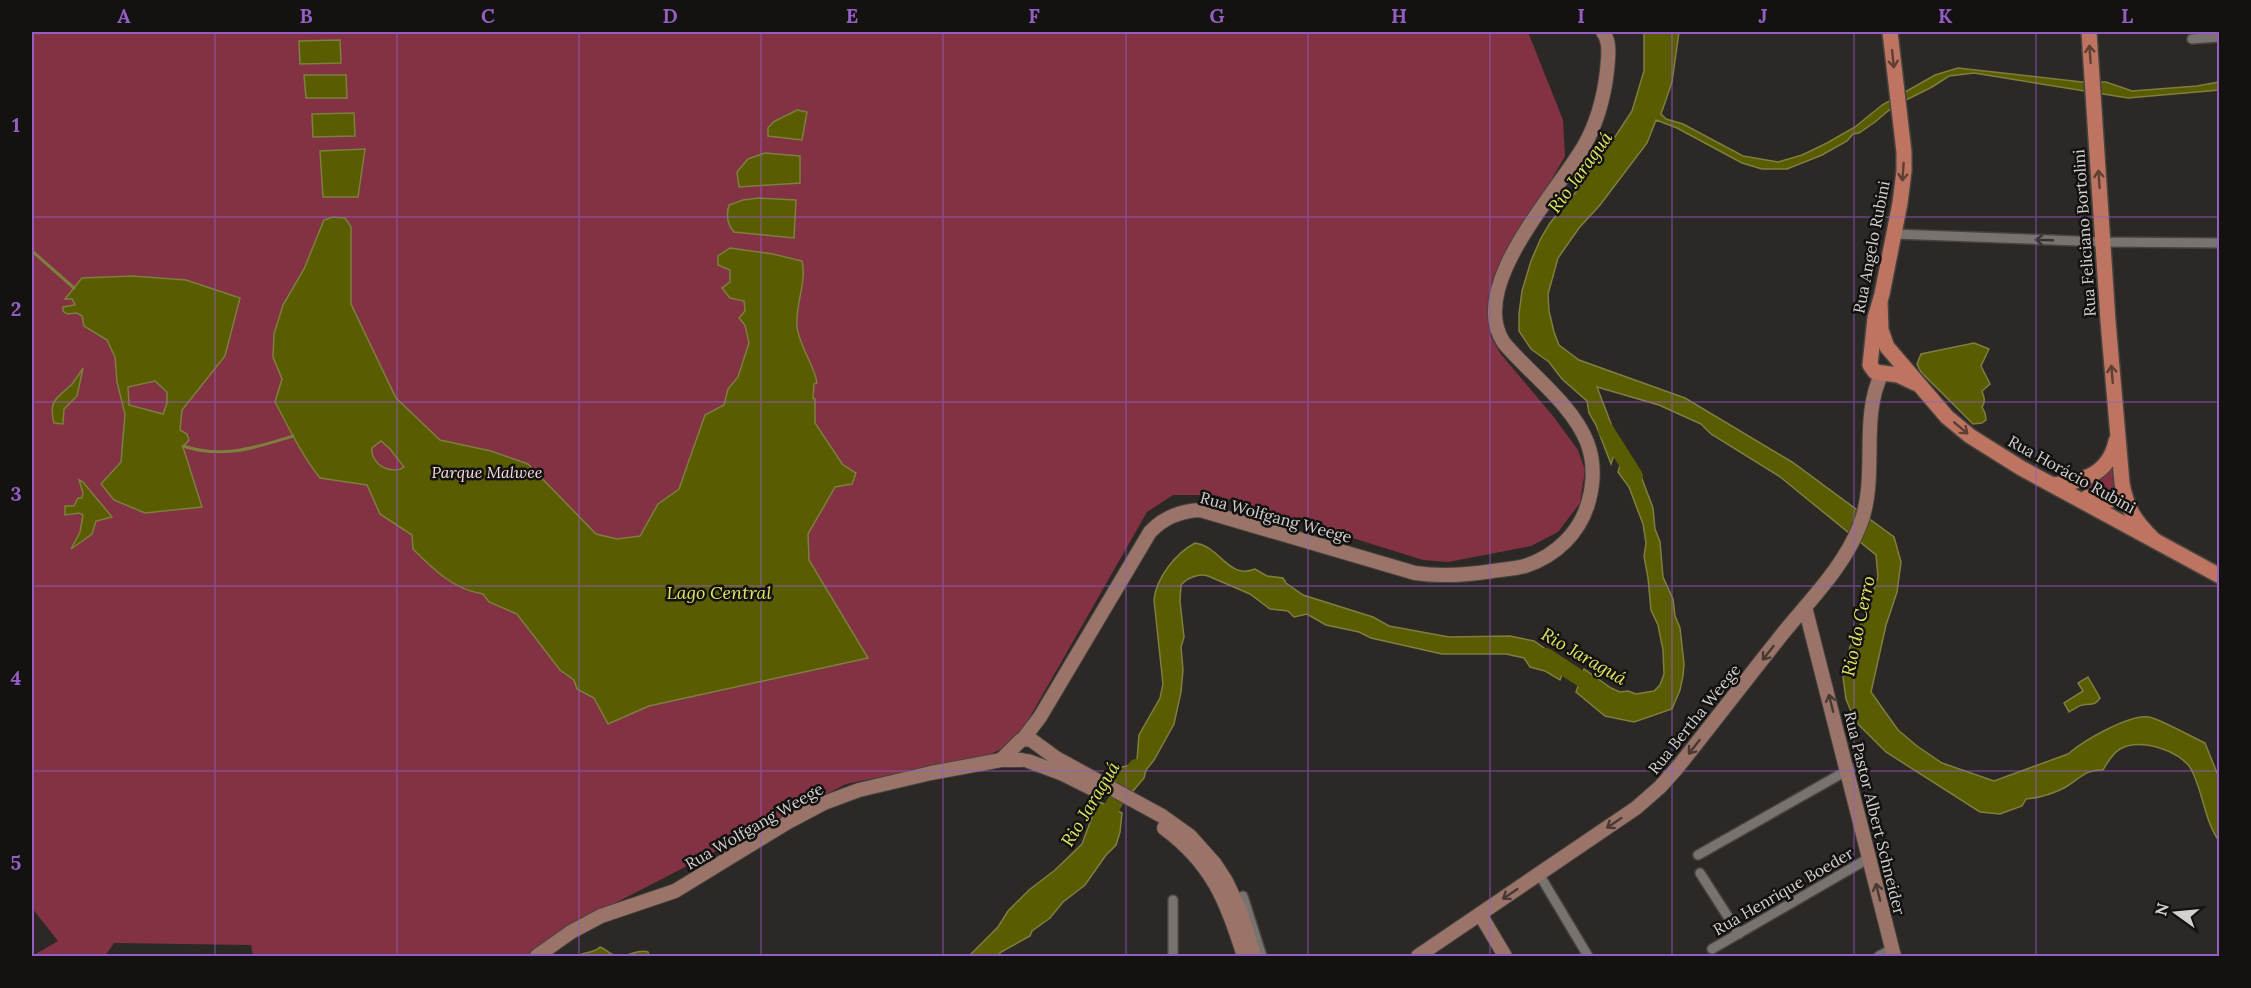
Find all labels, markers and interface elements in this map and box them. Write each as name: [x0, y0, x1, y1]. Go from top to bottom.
text: A: [117, 3, 131, 28]
text: B: [299, 3, 313, 28]
text: C: [481, 3, 495, 28]
text: D: [662, 3, 678, 28]
text: E: [846, 3, 858, 28]
text: F: [1028, 3, 1040, 28]
text: G: [1209, 3, 1225, 28]
text: H: [1391, 3, 1407, 28]
text: I: [1577, 3, 1585, 28]
text: J: [1758, 3, 1768, 28]
text: K: [1938, 3, 1953, 28]
text: L: [2121, 3, 2133, 28]
one-way arrow: [2085, 45, 2096, 65]
one-way arrow: [1888, 49, 1899, 69]
text: 1: [12, 112, 20, 137]
water label: Rio Jaraguá: [1543, 127, 1617, 217]
street label: Rua Feliciano Bortolini: [2068, 149, 2100, 317]
one-way arrow: [1898, 162, 1909, 182]
one-way arrow: [2093, 170, 2104, 190]
street label: Rua Angelo Rubini: [1848, 179, 1894, 315]
one-way arrow: [2035, 235, 2055, 246]
text: 2: [11, 296, 21, 321]
one-way arrow: [2106, 364, 2117, 384]
one-way arrow: [1953, 421, 1968, 435]
street label: Rua Horácio Rubini: [2005, 431, 2139, 517]
park label: Parque Malwee: [432, 462, 543, 482]
text: 3: [10, 481, 22, 506]
street label: Rua Wolfgang Weege: [1198, 487, 1354, 547]
water label: Rio do Cerro: [1836, 574, 1880, 678]
water label: Lago Central: [666, 581, 772, 604]
water label: Rio Jaraguá: [1537, 622, 1631, 690]
one-way arrow: [1762, 644, 1775, 660]
street label: Rua Bertha Weege: [1643, 660, 1745, 778]
text: 4: [11, 665, 22, 690]
one-way arrow: [1824, 694, 1836, 713]
street label: Rua Pastor Albert Schneider: [1840, 709, 1910, 917]
one-way arrow: [1688, 738, 1701, 754]
water label: Rio Jaraguá: [1056, 757, 1124, 851]
street label: Rua Wolfgang Weege: [681, 778, 827, 874]
one-way arrow: [1606, 817, 1623, 829]
street label: Rua Henrique Boeder: [1709, 843, 1857, 939]
text: 5: [11, 850, 22, 875]
one-way arrow: [1871, 883, 1883, 902]
north arrow: [2146, 883, 2206, 943]
one-way arrow: [1502, 888, 1518, 900]
text: N: [2150, 901, 2173, 918]

